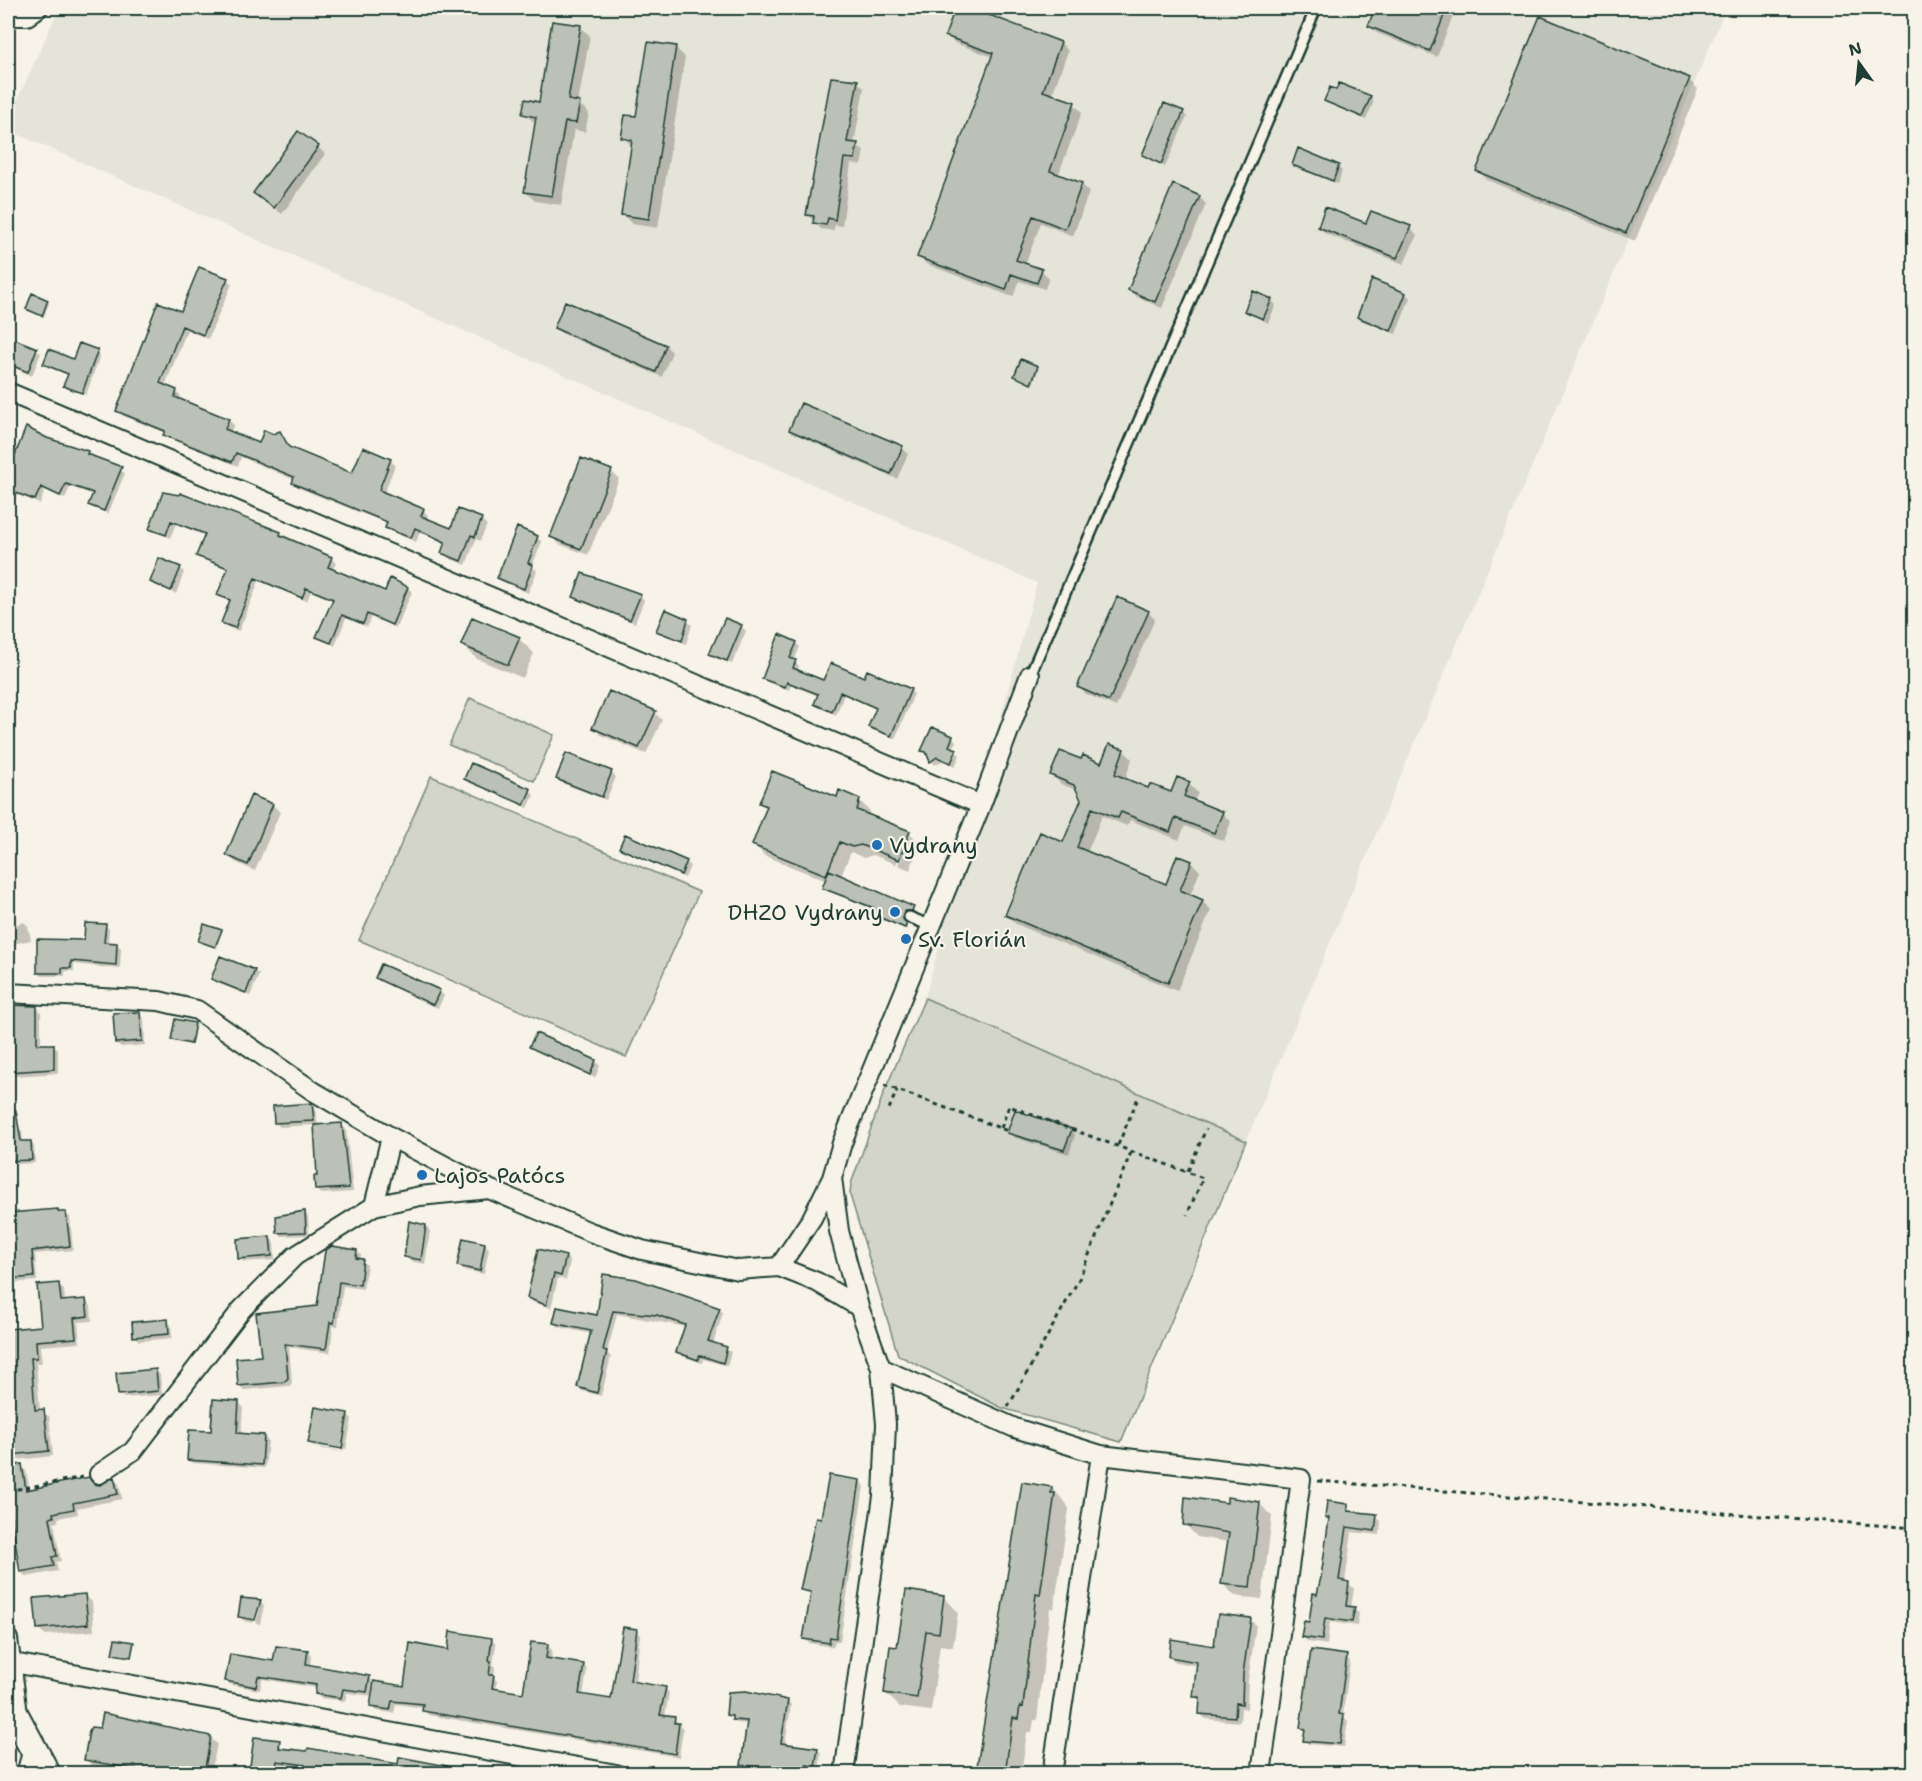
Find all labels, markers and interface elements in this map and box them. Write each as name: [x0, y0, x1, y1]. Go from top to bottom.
north arrow: [1829, 33, 1889, 93]
text: N: [1846, 37, 1864, 61]
place label: Vydrany: [889, 831, 978, 860]
marker: Vydrany: [870, 838, 884, 852]
place label: DHZO Vydrany: [728, 898, 883, 927]
marker: DHZO Vydrany: [888, 905, 902, 919]
place label: Sv. Florián: [918, 925, 1026, 954]
marker: Sv. Florián: [899, 932, 913, 946]
place label: Lajos Patócs: [434, 1161, 565, 1190]
marker: Lajos Patócs: [415, 1168, 429, 1182]

